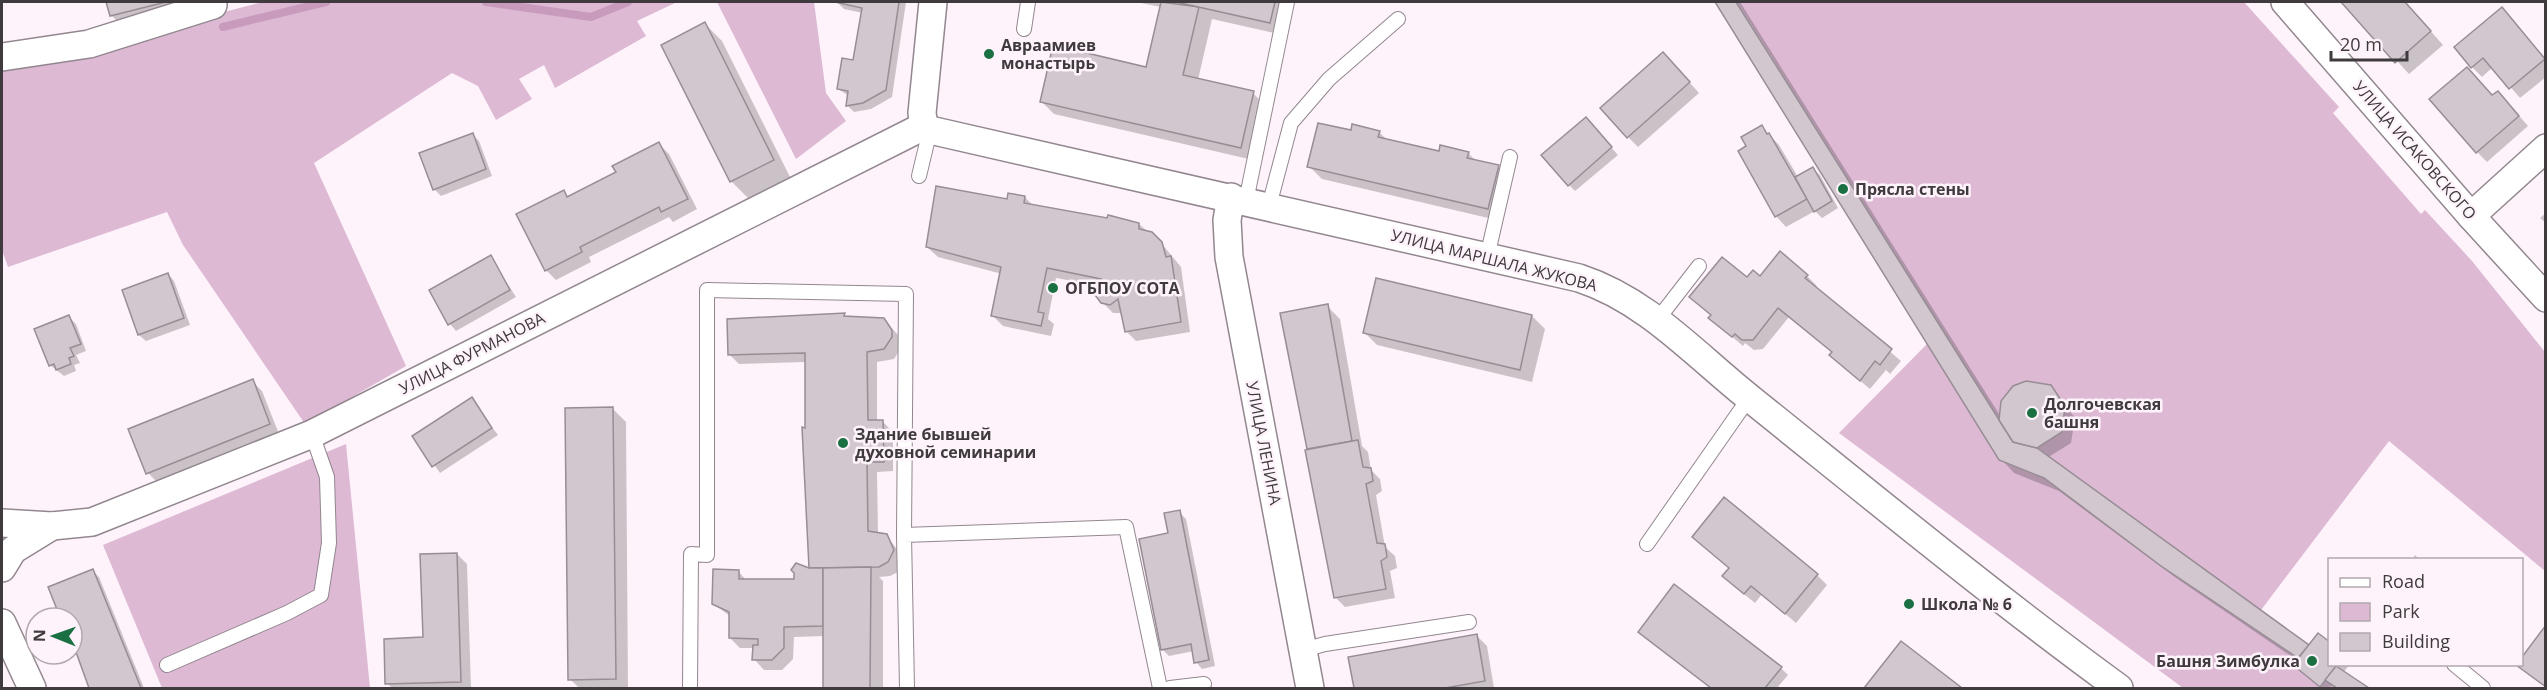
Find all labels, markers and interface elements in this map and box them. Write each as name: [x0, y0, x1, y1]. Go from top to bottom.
scale bar: [2331, 24, 2408, 62]
text: 20 m: [2340, 32, 2382, 56]
place label: Авраамиев монастырь: [1001, 34, 1096, 74]
marker: Авраамиев монастырь: [982, 47, 996, 61]
street label: УЛИЦА ИСАКОВСКОГО: [2349, 76, 2481, 224]
place label: Прясла стены: [1855, 178, 1970, 200]
marker: Прясла стены: [1836, 182, 1850, 196]
street label: УЛИЦА МАРШАЛА ЖУКОВА: [1389, 224, 1600, 296]
place label: ОГБПОУ СОТА: [1065, 277, 1181, 299]
marker: ОГБПОУ СОТА: [1046, 281, 1060, 295]
street label: УЛИЦА ФУРМАНОВА: [395, 306, 549, 399]
street label: УЛИЦА ЛЕНИНА: [1241, 379, 1287, 507]
place label: Долгочевская башня: [2044, 393, 2161, 433]
marker: Долгочевская башня: [2025, 406, 2039, 420]
place label: Здание бывшей духовной семинарии: [855, 423, 1036, 463]
marker: Здание бывшей духовной семинарии: [836, 436, 850, 450]
legend: [2328, 558, 2523, 666]
text: Road: [2382, 569, 2425, 593]
place label: Школа № 6: [1921, 593, 2012, 615]
marker: Школа № 6: [1902, 597, 1916, 611]
text: Park: [2382, 599, 2420, 623]
north arrow: [24, 606, 84, 666]
text: N: [28, 629, 50, 642]
text: Building: [2382, 629, 2450, 653]
place label: Башня Зимбулка: [2156, 650, 2300, 672]
marker: Башня Зимбулка: [2305, 654, 2319, 668]

